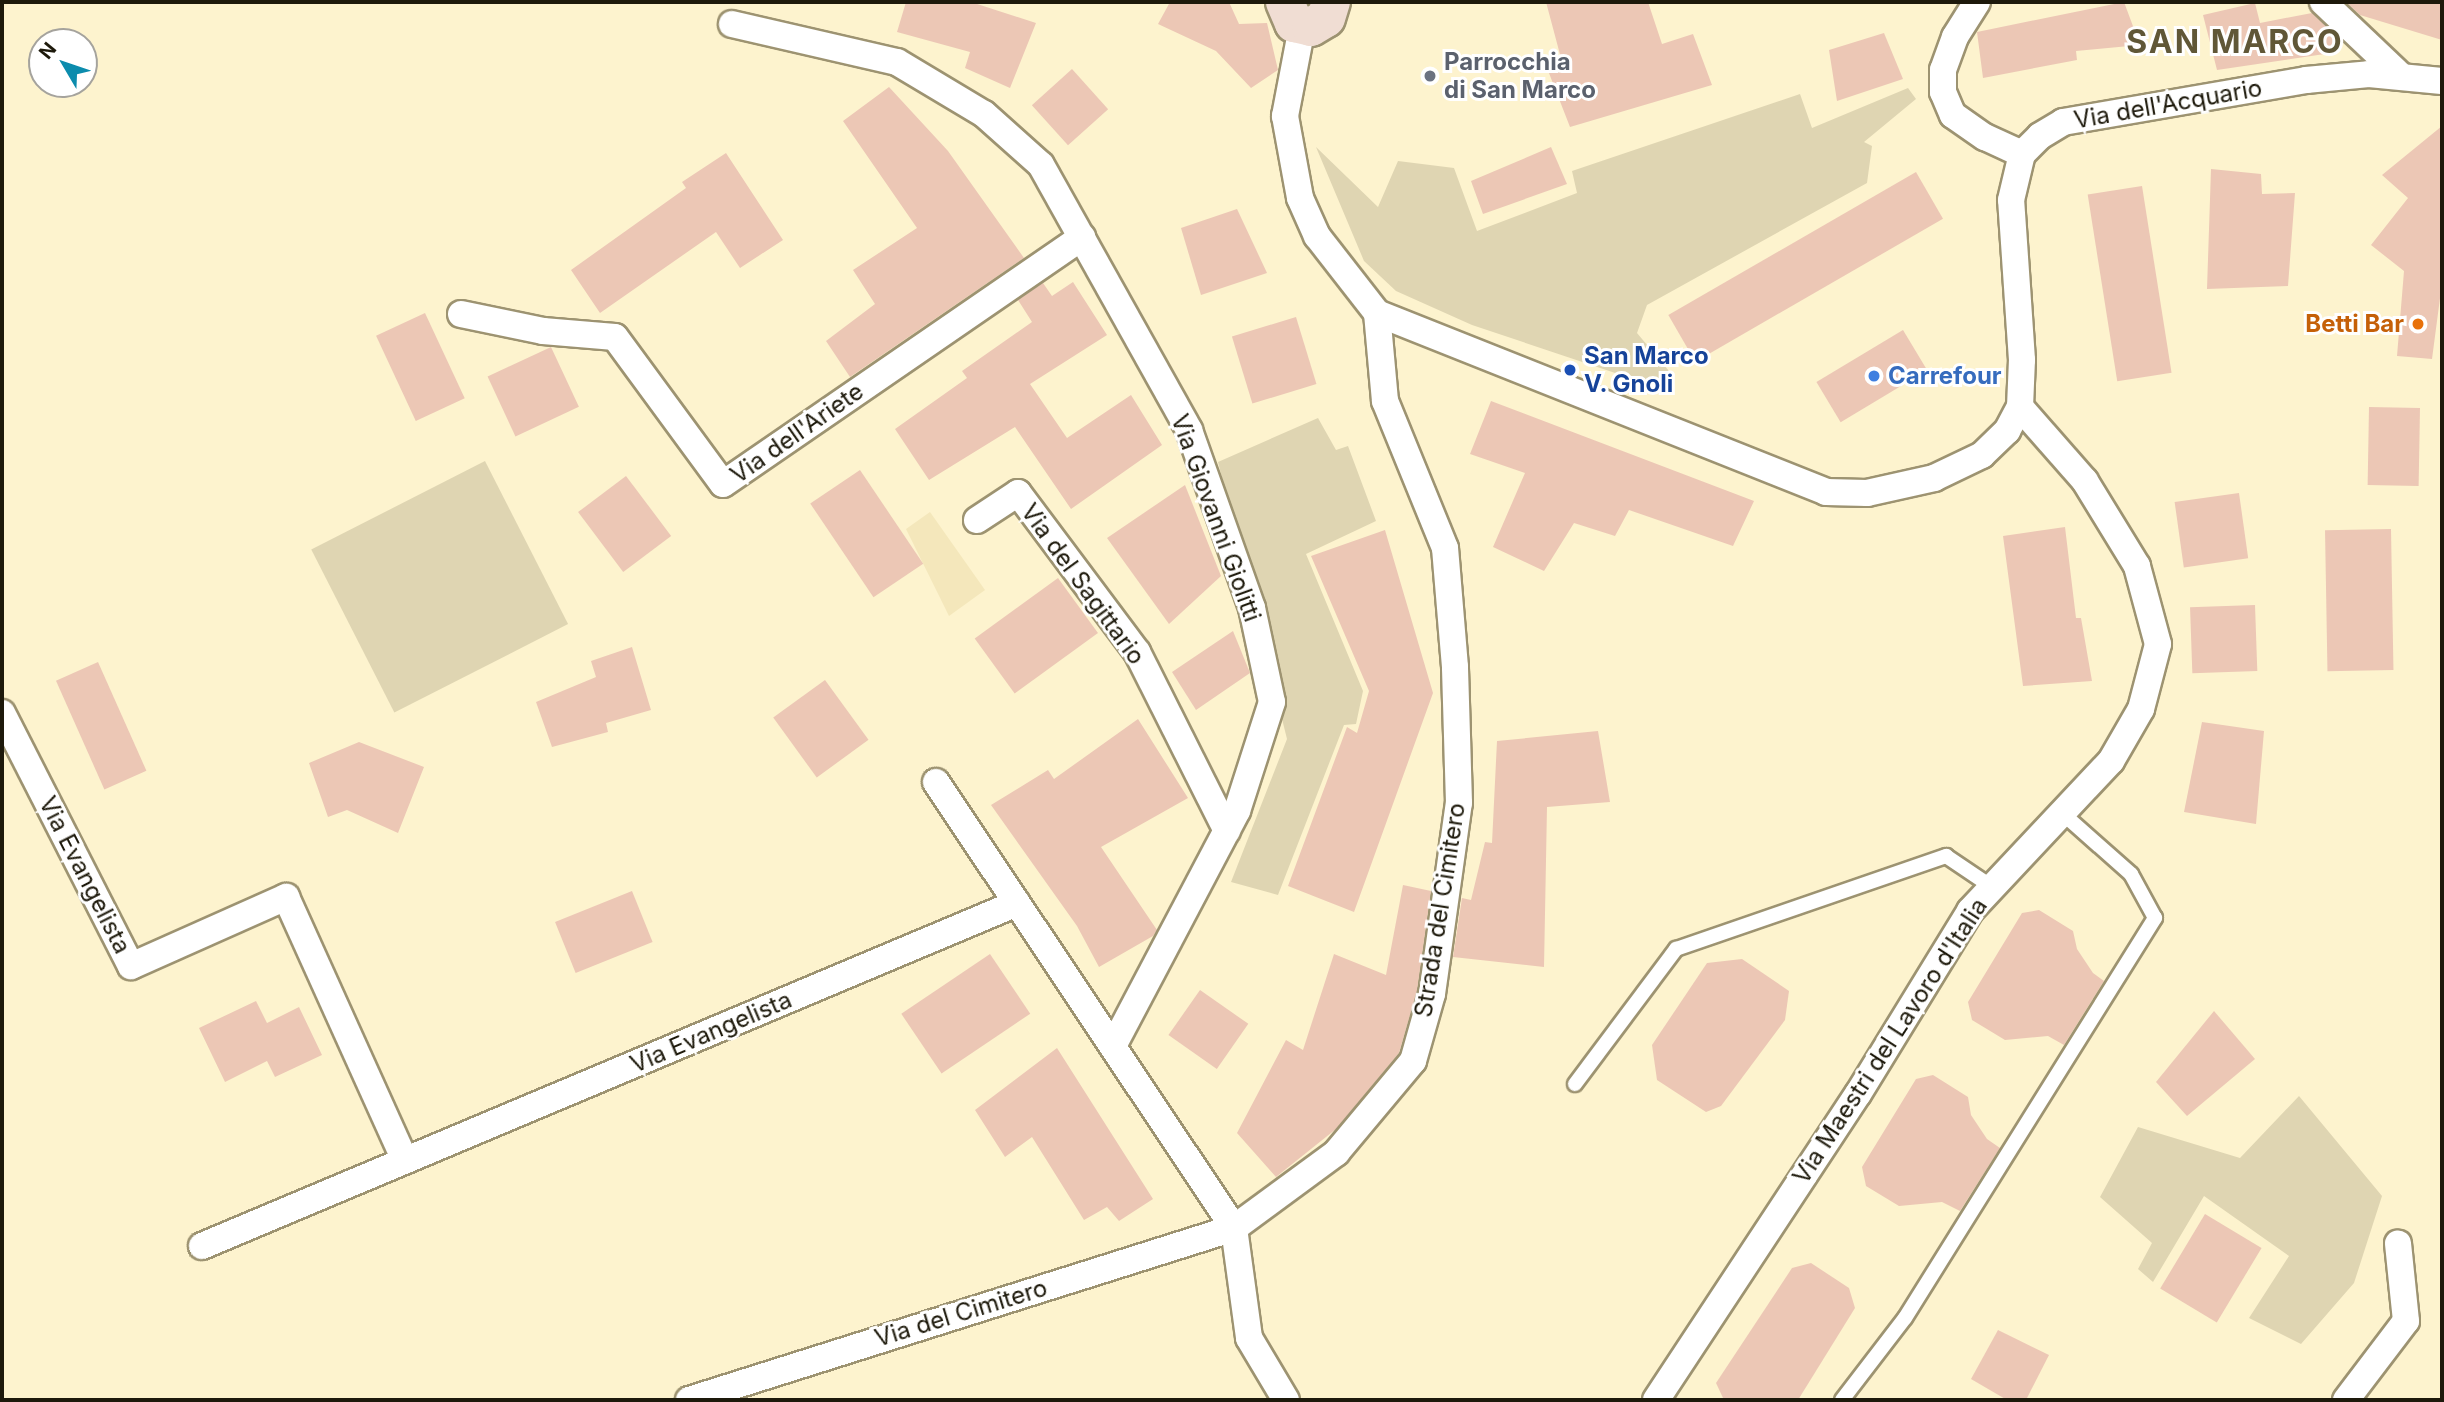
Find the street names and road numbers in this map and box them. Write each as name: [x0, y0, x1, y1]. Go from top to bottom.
street label: Via dell'Acquario: [2072, 73, 2264, 135]
street label: Via dell'Ariete: [725, 377, 869, 489]
street label: Via Giovanni Giolitti: [1165, 410, 1267, 626]
street label: Via del Sagittario: [1015, 498, 1151, 670]
street label: Via Evangelista: [33, 792, 137, 958]
street label: Strada del Cimitero: [1409, 801, 1471, 1019]
street label: Via Maestri del Lavoro d'Italia: [1787, 893, 1993, 1189]
street label: Via Evangelista: [626, 985, 796, 1079]
street label: Via del Cimitero: [871, 1273, 1051, 1353]

